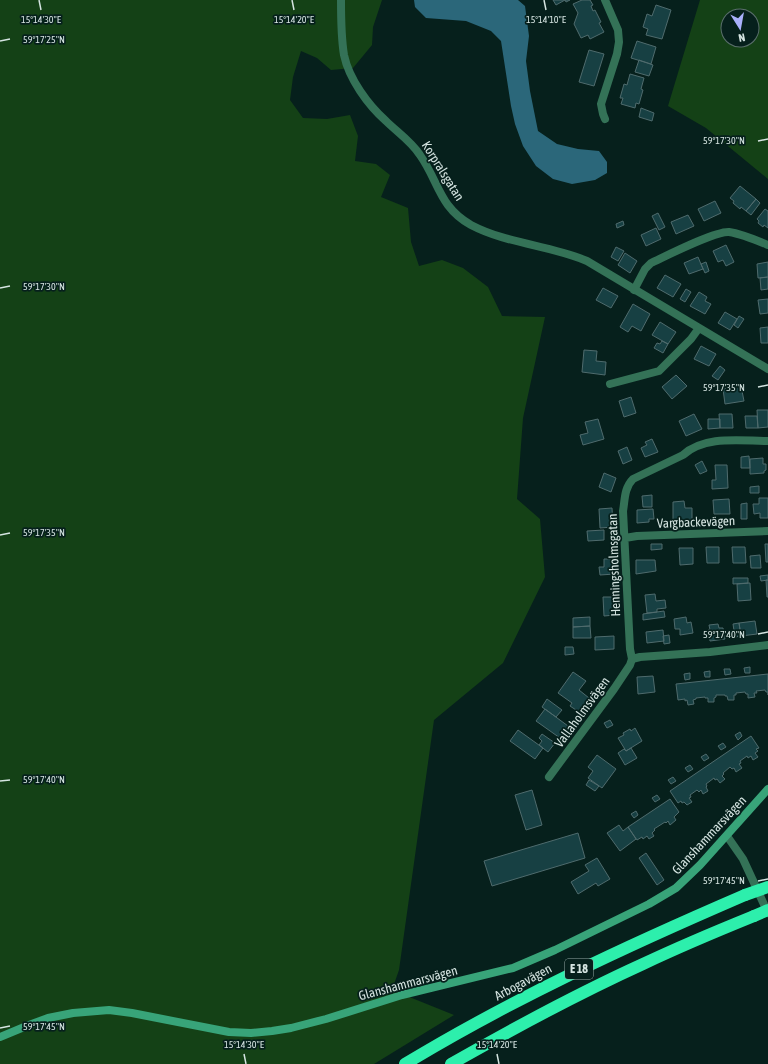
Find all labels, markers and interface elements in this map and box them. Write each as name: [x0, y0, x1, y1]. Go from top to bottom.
north arrow: [720, 8, 760, 48]
text: 15°14'30"E: [21, 14, 62, 25]
text: 15°14'20"E: [274, 14, 315, 25]
text: 15°14'10"E: [526, 14, 567, 25]
text: N: [738, 31, 746, 44]
text: 59°17'25"N: [23, 34, 65, 45]
text: 59°17'30"N: [703, 135, 745, 146]
street label: Korpralsgatan: [419, 138, 467, 204]
text: 59°17'30"N: [23, 281, 65, 292]
text: 59°17'35"N: [703, 382, 745, 393]
street label: Henningsholmsgatan: [605, 513, 623, 617]
street label: Vargbackevägen: [657, 513, 735, 531]
text: 59°17'35"N: [23, 527, 65, 538]
text: 59°17'40"N: [703, 629, 745, 640]
street label: Vallaholmsvägen: [551, 674, 613, 750]
text: 59°17'40"N: [23, 774, 65, 785]
street label: Glanshammarsvägen: [669, 793, 749, 877]
text: 59°17'45"N: [703, 875, 745, 886]
road number: E 18: [565, 959, 593, 979]
street label: Arbogavägen: [492, 961, 554, 1003]
street label: Glanshammarsvägen: [357, 963, 459, 1003]
text: 59°17'45"N: [23, 1021, 65, 1032]
text: 15°14'30"E: [224, 1039, 265, 1050]
text: 15°14'20"E: [477, 1039, 518, 1050]

